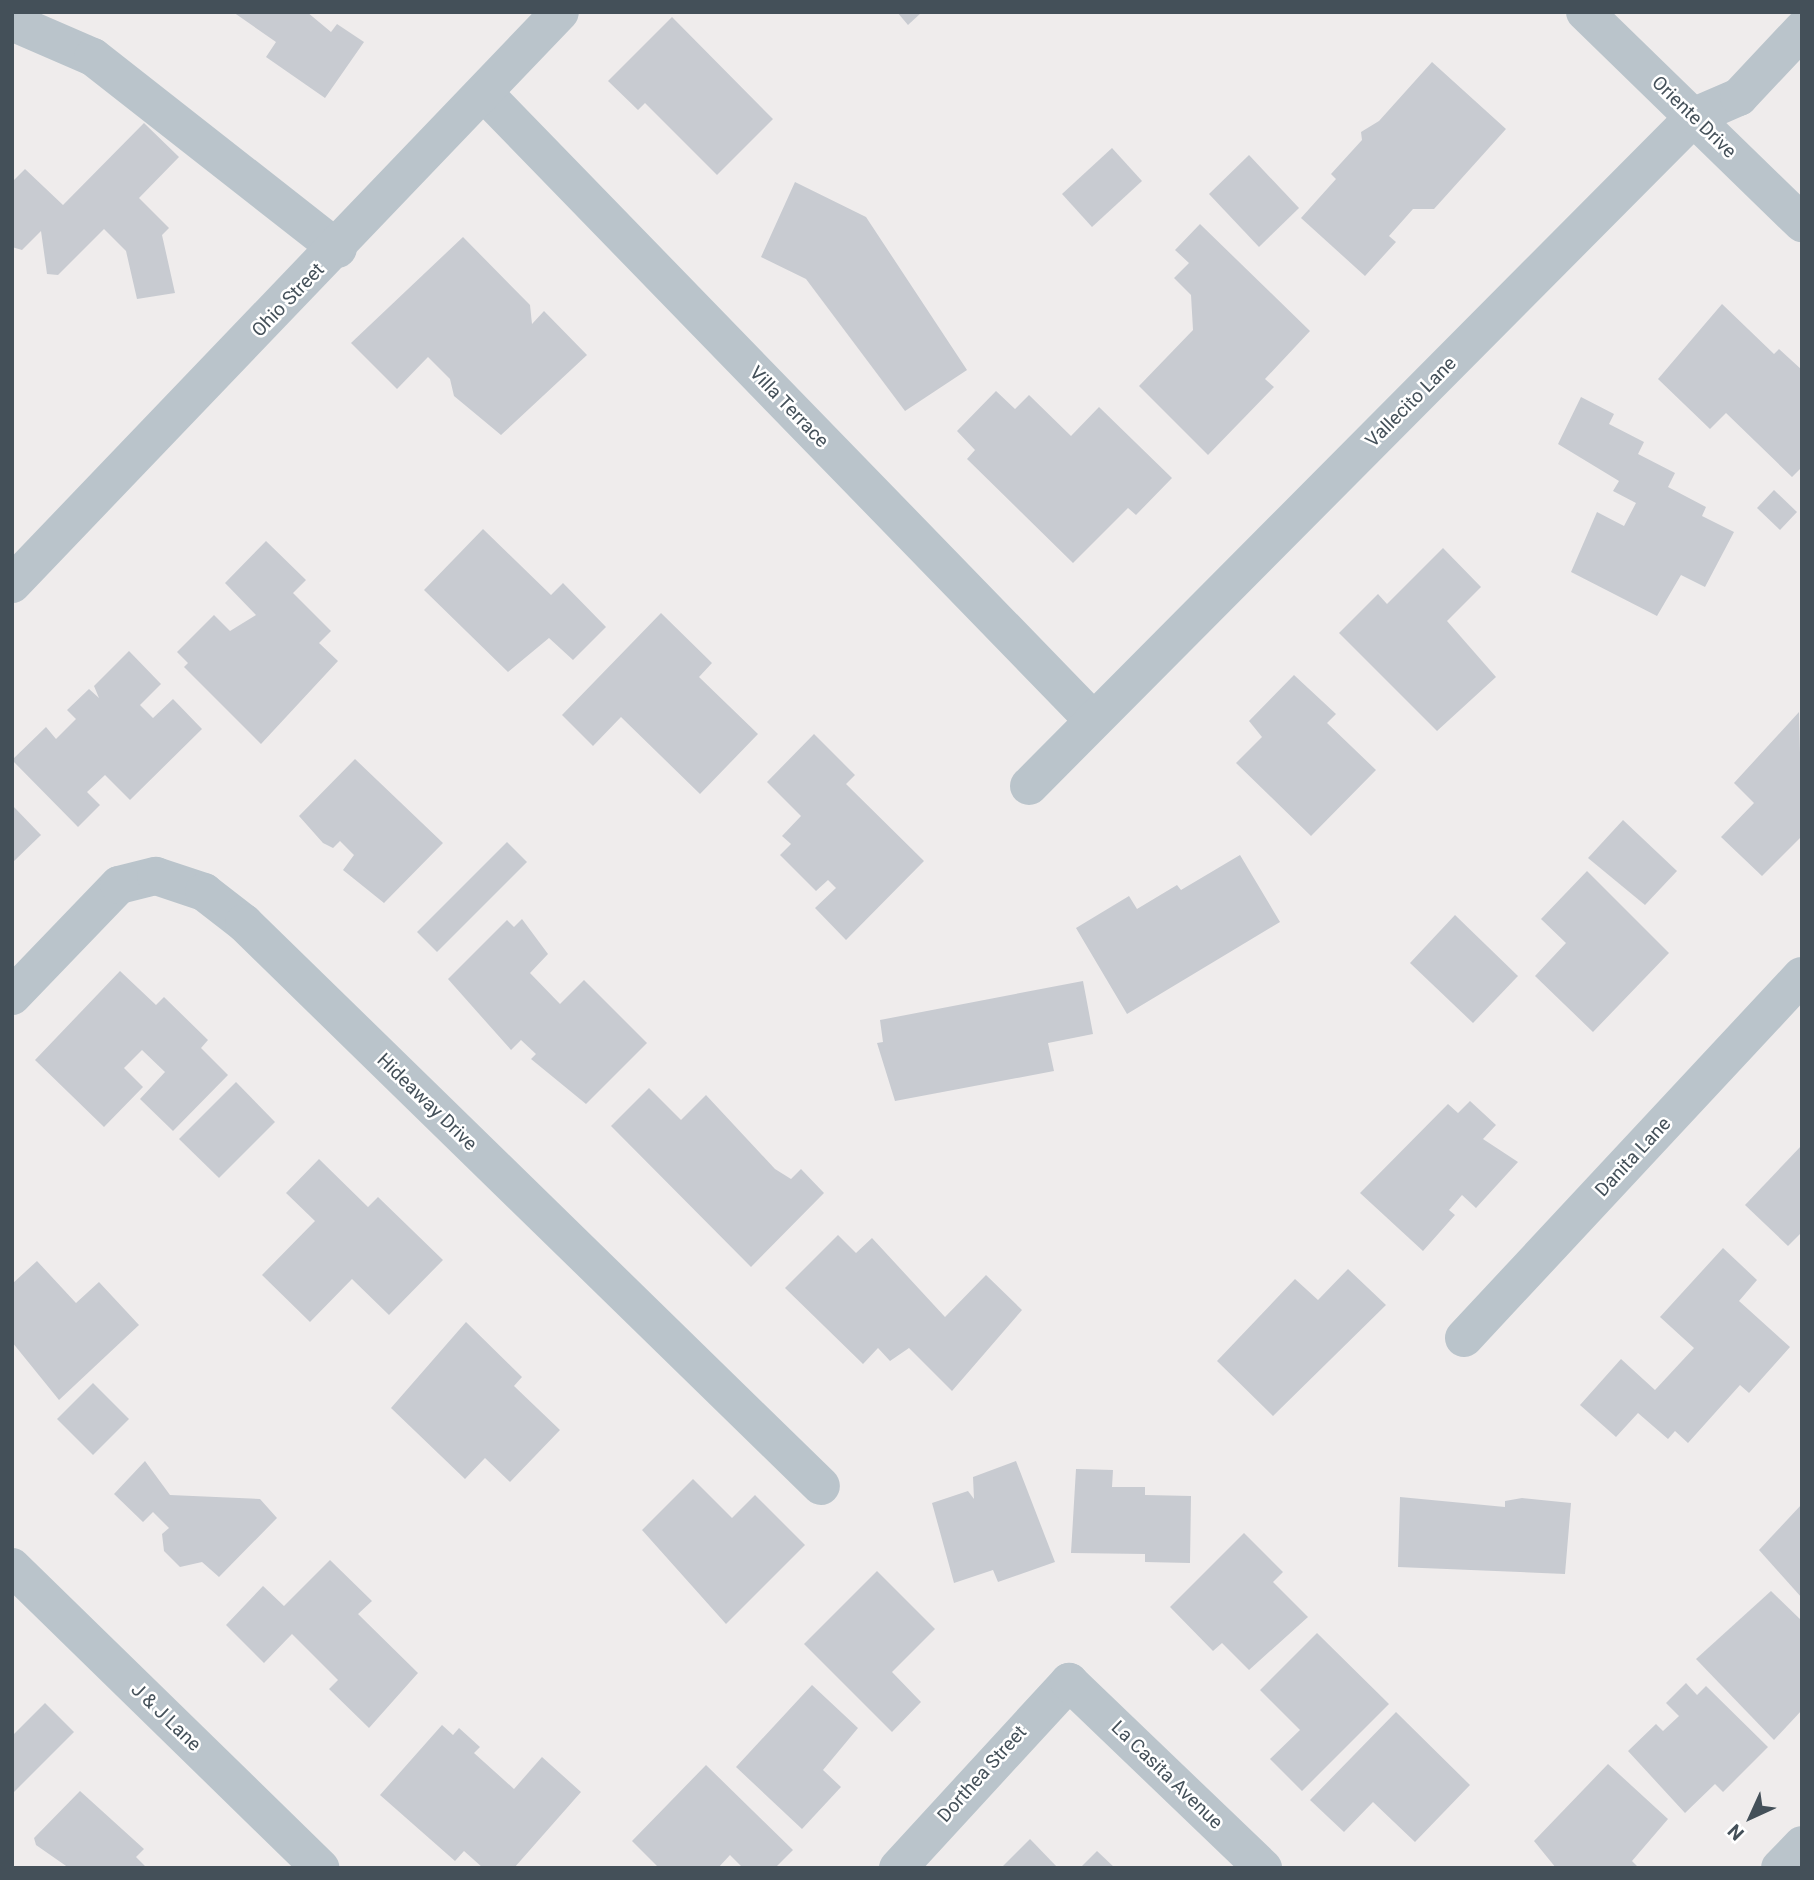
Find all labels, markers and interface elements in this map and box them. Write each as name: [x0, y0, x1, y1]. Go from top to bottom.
street label: Oriente Drive: [1647, 71, 1741, 163]
street label: Ohio Street: [247, 258, 329, 342]
street label: Vallecito Lane: [1361, 352, 1461, 452]
street label: Villa Terrace: [745, 362, 833, 452]
street label: Hideaway Drive: [372, 1049, 482, 1155]
street label: Danita Lane: [1590, 1113, 1676, 1201]
street label: J & J Lane: [126, 1678, 206, 1756]
street label: La Casita Avenue: [1107, 1716, 1227, 1834]
street label: Dorthea Street: [933, 1721, 1031, 1827]
north arrow: [1716, 1782, 1786, 1852]
text: N: [1723, 1819, 1749, 1845]

